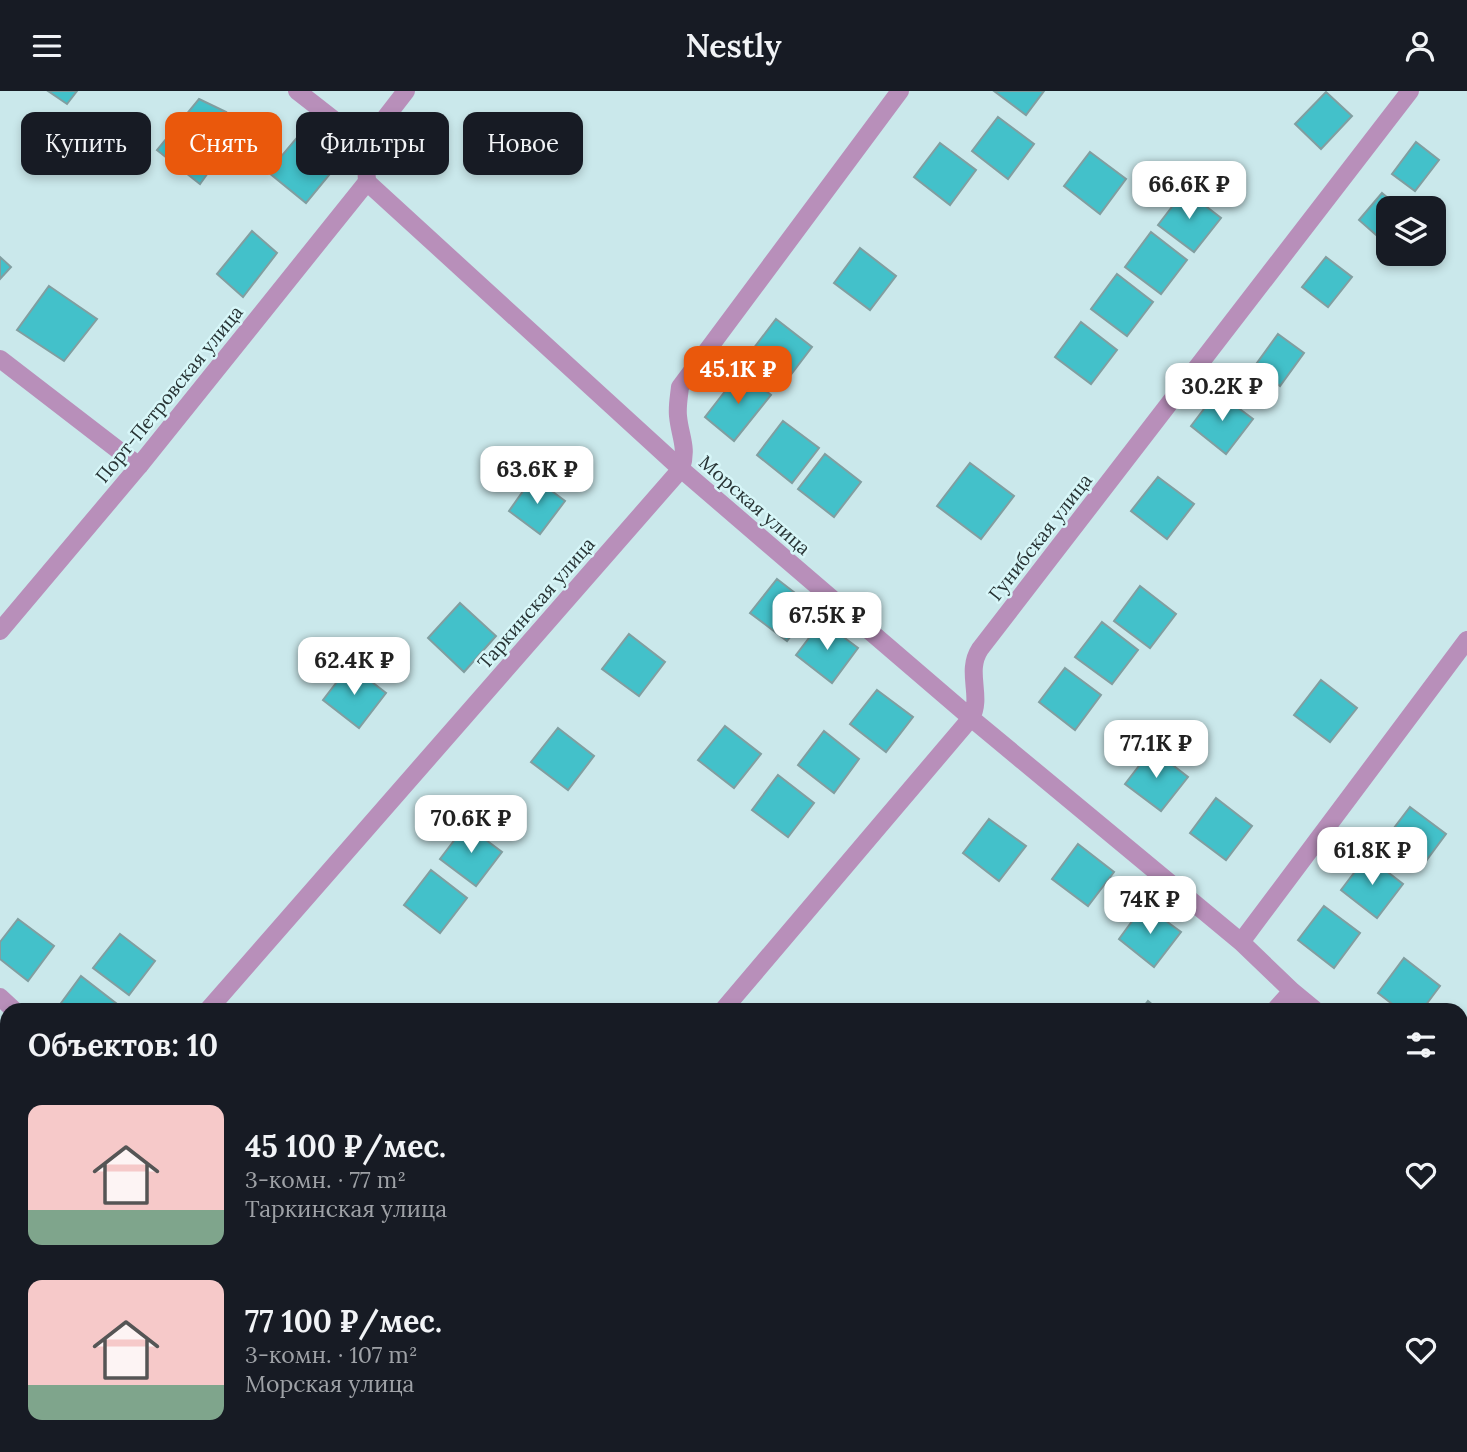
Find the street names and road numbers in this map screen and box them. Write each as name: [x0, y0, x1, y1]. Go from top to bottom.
street label: Порт-Петровская улица: [90, 300, 248, 487]
street label: Морская улица: [694, 450, 816, 560]
street label: Гунибская улица: [983, 469, 1097, 605]
street label: Таркинская улица: [472, 532, 600, 674]

